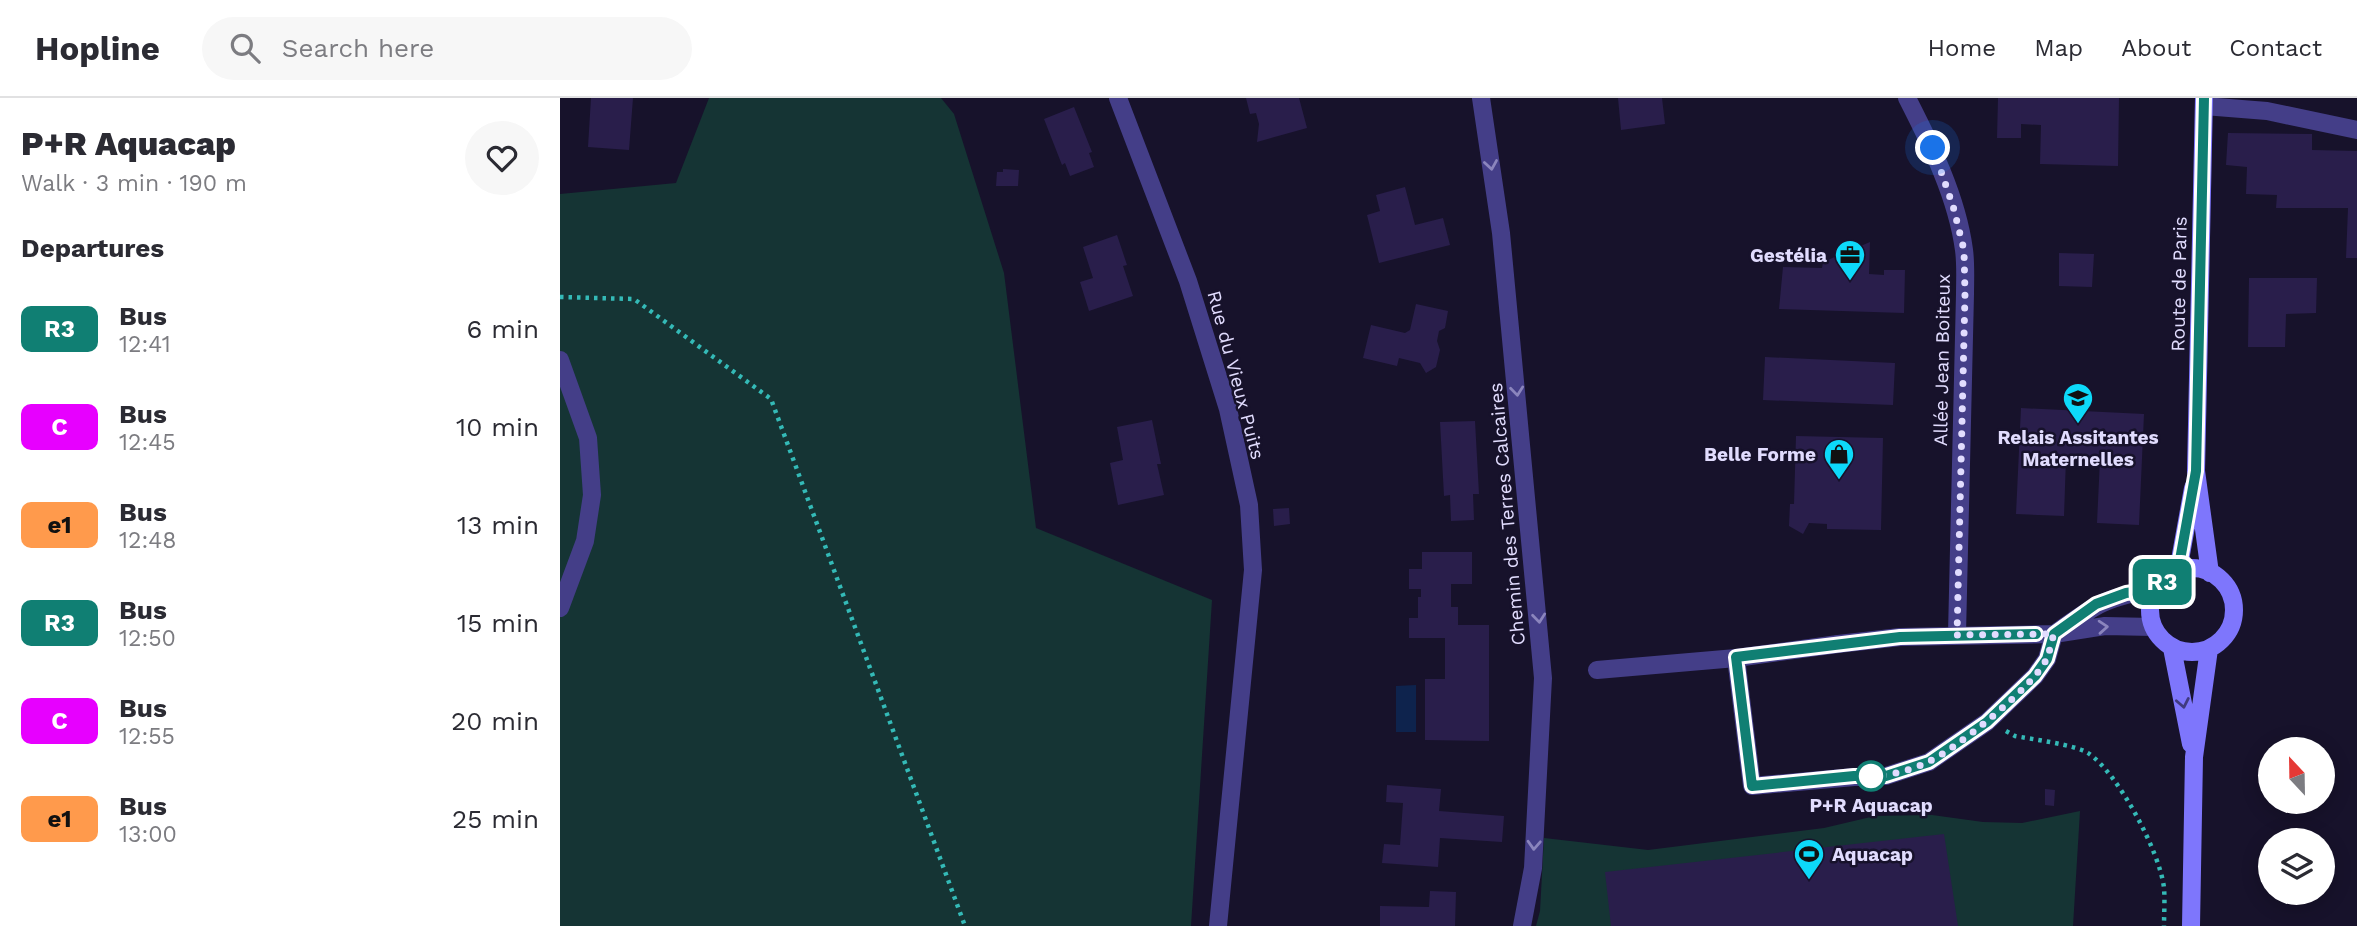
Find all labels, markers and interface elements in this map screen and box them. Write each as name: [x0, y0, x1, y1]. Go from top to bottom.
search box: [202, 17, 692, 80]
text: Hopline: [35, 29, 160, 68]
icon: search: [226, 29, 264, 67]
text: Search here: [282, 33, 434, 63]
text: Home: [1928, 34, 1996, 62]
text: Map: [2034, 34, 2083, 62]
text: About: [2121, 34, 2191, 62]
text: Contact: [2229, 34, 2322, 62]
button: heart: [465, 121, 539, 195]
text: P+R Aquacap: [21, 124, 236, 163]
your location: [1915, 130, 1950, 165]
one-way arrow: [1483, 160, 1498, 171]
text: Walk · 3 min · 190 m: [21, 170, 247, 197]
street label: Route de Paris: [2166, 216, 2192, 352]
text: Departures: [21, 233, 164, 263]
office icon: Gestélia: [1833, 238, 1867, 282]
place label: Gestélia: [1750, 244, 1827, 267]
street label: Allée Jean Boiteux: [1929, 274, 1955, 446]
street label: Rue du Vieux Puits: [1202, 288, 1270, 462]
text: Bus: [119, 301, 167, 331]
text: 6 min: [467, 314, 539, 344]
text: R3: [44, 315, 75, 343]
text: 12:41: [119, 331, 171, 358]
school or university icon: Relais Assitantes Maternelles: [2061, 381, 2095, 425]
street label: Chemin des Terres Calcaires: [1484, 382, 1530, 646]
one-way arrow: [1509, 386, 1524, 397]
text: Bus: [119, 399, 167, 429]
text: 10 min: [456, 412, 539, 442]
text: C: [51, 413, 68, 441]
place label: Relais Assitantes Maternelles: [1997, 426, 2159, 471]
text: 12:45: [119, 429, 176, 456]
shop icon: Belle Forme: [1822, 437, 1856, 481]
place label: Belle Forme: [1704, 443, 1816, 466]
text: Bus: [119, 497, 167, 527]
text: 13 min: [457, 510, 539, 540]
text: e1: [47, 511, 72, 539]
text: 12:48: [119, 527, 176, 554]
line badge: R3: [2130, 559, 2194, 605]
text: R3: [2147, 568, 2177, 596]
text: Bus: [119, 595, 167, 625]
text: 15 min: [457, 608, 539, 638]
text: R3: [44, 609, 75, 637]
one-way arrow: [1531, 612, 1546, 624]
one-way arrow: [2098, 620, 2109, 635]
text: 12:50: [119, 625, 176, 652]
text: Bus: [119, 693, 167, 723]
one-way arrow: [2175, 697, 2190, 709]
text: 20 min: [451, 706, 539, 736]
text: C: [51, 707, 68, 735]
text: 12:55: [119, 723, 175, 750]
north arrow: [2258, 737, 2334, 814]
map controls: [2258, 737, 2335, 905]
marker: P+R Aquacap: [1856, 761, 1886, 791]
text: Bus: [119, 791, 167, 821]
place label: P+R Aquacap: [1809, 794, 1933, 817]
text: 25 min: [452, 804, 539, 834]
text: e1: [47, 805, 72, 833]
text: 13:00: [119, 821, 177, 848]
button: layers: [2258, 828, 2335, 905]
sports icon: Aquacap: [1792, 837, 1826, 881]
one-way arrow: [1527, 840, 1542, 851]
place label: Aquacap: [1832, 843, 1913, 866]

